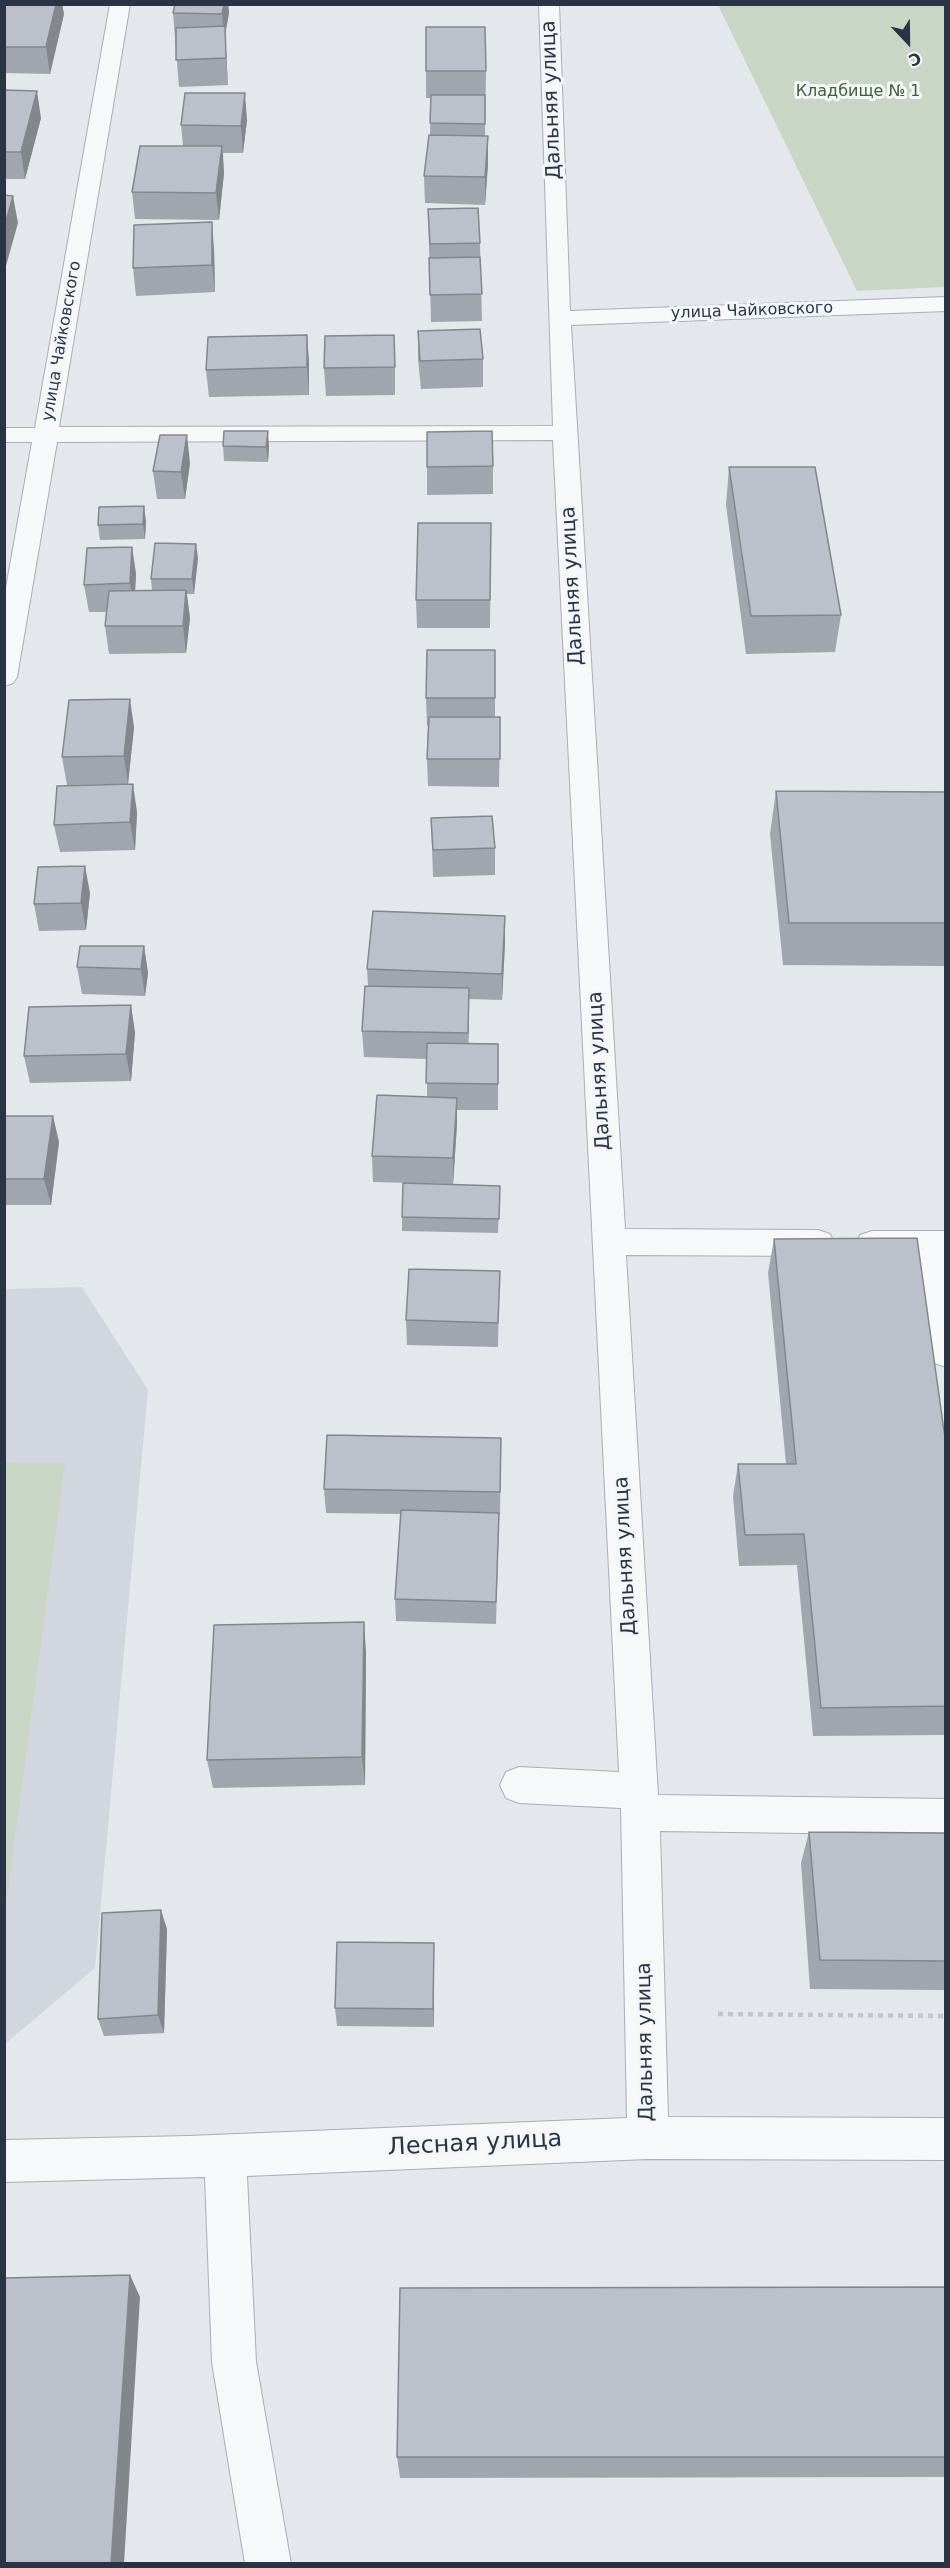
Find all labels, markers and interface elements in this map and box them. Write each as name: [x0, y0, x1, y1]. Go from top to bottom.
north arrow: [878, 12, 938, 72]
street label: Дальняя улица: [537, 20, 567, 180]
text: С: [906, 48, 924, 70]
park label: Кладбище № 1: [796, 82, 920, 102]
street label: улица Чайковского: [38, 259, 86, 423]
street label: улица Чайковского: [671, 299, 833, 323]
street label: Дальняя улица: [557, 506, 589, 666]
street label: Дальняя улица: [584, 991, 616, 1151]
street label: Дальняя улица: [610, 1476, 642, 1636]
street label: Дальняя улица: [633, 1962, 659, 2122]
street label: Лесная улица: [387, 2125, 563, 2163]

